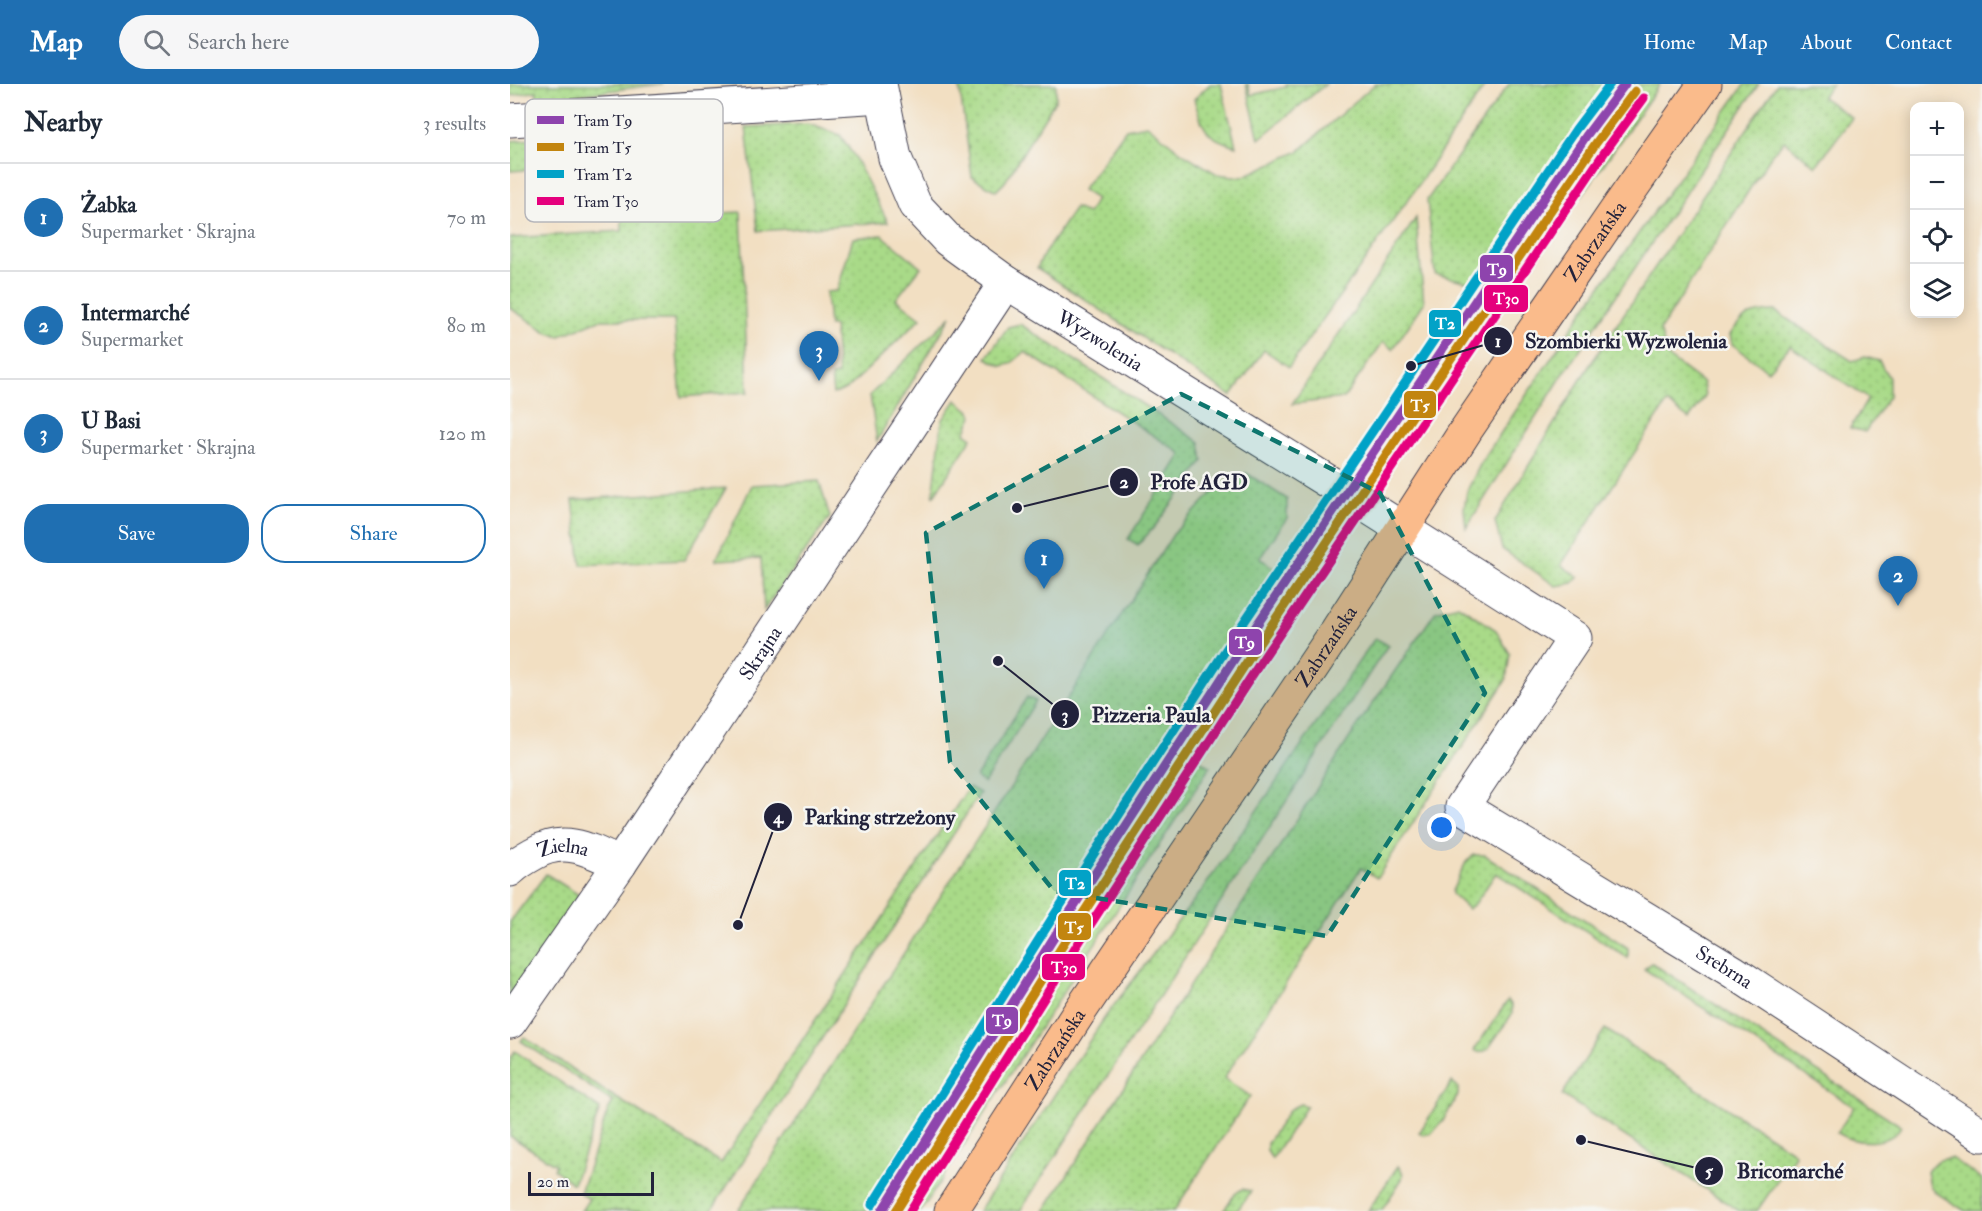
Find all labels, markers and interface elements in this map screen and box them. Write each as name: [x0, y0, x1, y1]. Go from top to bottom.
search box: [119, 15, 539, 69]
text: Map: [30, 25, 83, 60]
icon: search: [140, 26, 173, 59]
text: Search here: [188, 28, 289, 56]
text: Home: [1643, 29, 1695, 56]
text: Map: [1728, 29, 1768, 56]
text: About: [1801, 29, 1852, 56]
text: Contact: [1885, 29, 1952, 56]
legend: [525, 99, 723, 222]
map controls: [1910, 102, 1964, 318]
button: +: [1910, 102, 1964, 156]
text: Nearby: [24, 107, 102, 139]
text: 3 results: [423, 111, 486, 136]
text: Tram T9: [574, 111, 633, 131]
text: Tram T5: [574, 138, 631, 158]
button: −: [1910, 156, 1964, 210]
text: Tram T2: [574, 165, 632, 185]
text: Żabka: [81, 191, 137, 219]
text: Tram T30: [574, 192, 639, 212]
street label: Zabrzańska: [1558, 195, 1632, 287]
text: 1: [40, 205, 47, 230]
text: 70 m: [447, 205, 486, 230]
button: locate: [1910, 210, 1964, 264]
text: Supermarket · Skrajna: [81, 219, 255, 244]
line badge: T9: [1479, 254, 1514, 283]
text: T9: [1486, 260, 1507, 280]
button: layers: [1910, 264, 1964, 318]
line badge: T30: [1483, 284, 1529, 313]
text: T30: [1492, 289, 1519, 309]
text: Intermarché: [81, 299, 189, 327]
street label: Wyzwolenia: [1051, 304, 1149, 377]
line badge: T2: [1428, 309, 1462, 338]
text: 2: [38, 313, 49, 338]
text: 80 m: [447, 313, 486, 338]
text: T2: [1434, 314, 1455, 334]
callout: Szombierki Wyzwolenia: [1483, 322, 1739, 361]
text: Supermarket: [81, 327, 184, 352]
text: Szombierki Wyzwolenia: [1525, 328, 1728, 355]
text: 1: [1495, 330, 1501, 353]
pin: 3: [800, 332, 838, 381]
line badge: T5: [1403, 390, 1437, 419]
text: T5: [1410, 396, 1430, 416]
text: U Basi: [81, 407, 141, 435]
text: 3: [40, 421, 47, 446]
text: 120 m: [439, 421, 486, 446]
text: Supermarket · Skrajna: [81, 435, 255, 460]
callout: Profe AGD: [1109, 462, 1260, 501]
text: Profe AGD: [1150, 469, 1248, 496]
text: 2: [1119, 471, 1129, 494]
button: Save: [24, 504, 249, 563]
button: Share: [261, 504, 486, 563]
pin: 1: [1024, 540, 1064, 589]
pin: 2: [1878, 556, 1918, 606]
street label: Zabrzańska: [1290, 600, 1363, 692]
street label: Skrajna: [733, 620, 787, 684]
line badge: T9: [1228, 628, 1263, 656]
text: T9: [1234, 633, 1255, 653]
callout: Pizzeria Paula: [1050, 695, 1223, 734]
text: Pizzeria Paula: [1092, 702, 1212, 729]
text: 3: [1062, 704, 1069, 727]
callout: Parking strzeżony: [763, 798, 968, 837]
text: Parking strzeżony: [805, 804, 956, 831]
text: 4: [772, 806, 784, 829]
your location: [1427, 813, 1456, 842]
street label: Zielna: [534, 832, 593, 863]
line badge: T2: [1058, 869, 1092, 897]
text: T2: [1064, 874, 1085, 894]
line badge: T5: [1057, 912, 1092, 941]
text: T5: [1064, 918, 1084, 938]
street label: Srebrna: [1691, 940, 1758, 994]
line badge: T30: [1041, 953, 1086, 981]
text: T30: [1050, 958, 1077, 978]
street label: Zabrzańska: [1019, 1003, 1091, 1096]
line badge: T9: [985, 1006, 1019, 1035]
text: T9: [991, 1011, 1012, 1031]
callout: Bricomarché: [1694, 1151, 1855, 1190]
text: Bricomarché: [1737, 1158, 1844, 1185]
text: 5: [1705, 1160, 1714, 1183]
scale bar: [528, 1169, 654, 1196]
text: 20 m: [537, 1172, 569, 1192]

